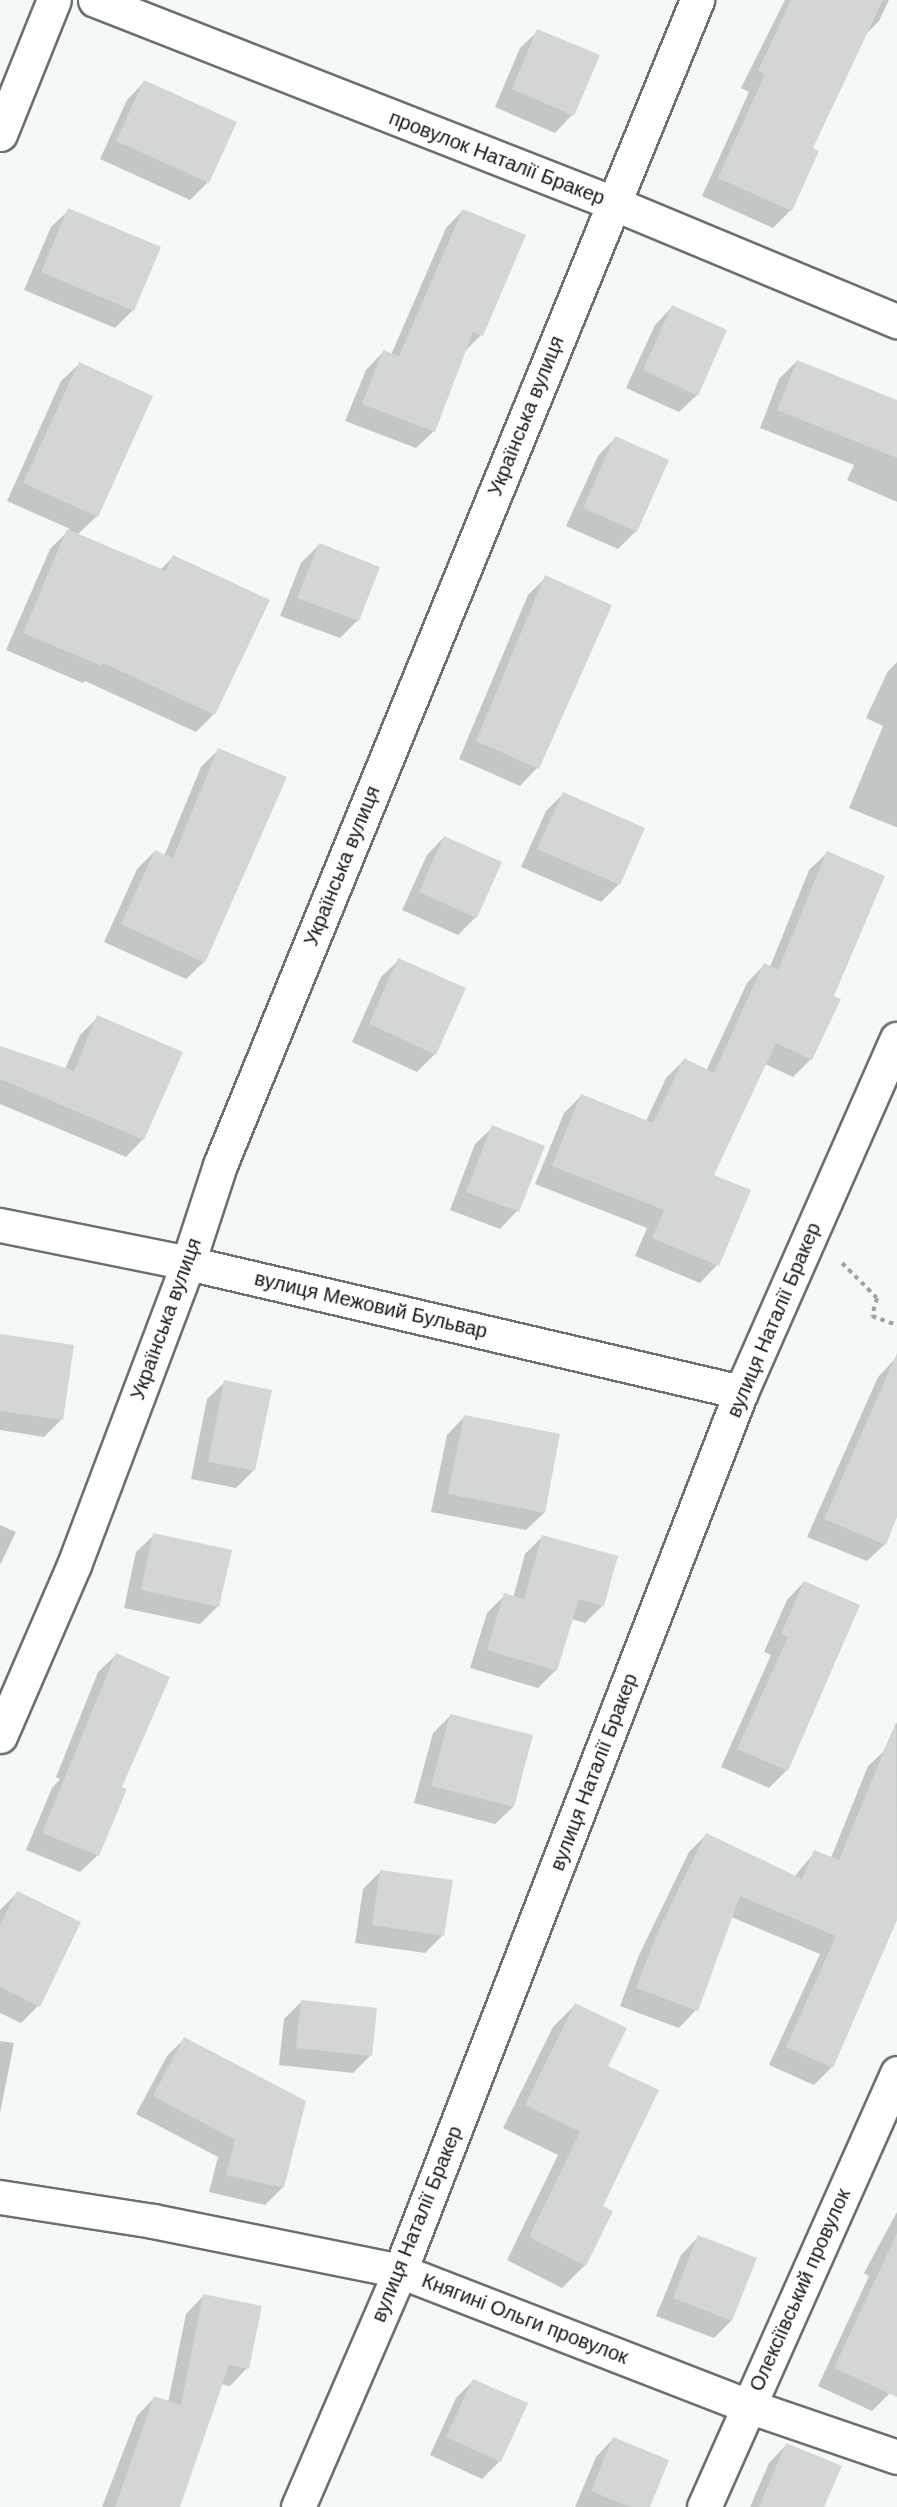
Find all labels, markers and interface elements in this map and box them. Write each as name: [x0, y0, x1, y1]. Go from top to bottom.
street label: провулок Наталії Бракер: [386, 106, 608, 210]
street label: Українська вулиця: [483, 332, 569, 500]
street label: Українська вулиця: [299, 782, 385, 950]
street label: вулиця Наталії Бракер: [722, 1219, 826, 1421]
street label: Українська вулиця: [126, 1235, 206, 1403]
street label: вулиця Межовий Бульвар: [252, 1267, 490, 1343]
street label: вулиця Наталії Бракер: [545, 1670, 643, 1874]
street label: вулиця Наталії Бракер: [367, 2122, 467, 2326]
street label: Олексіївський провулок: [744, 2185, 856, 2395]
street label: Княгині Ольги провулок: [418, 2269, 632, 2369]

